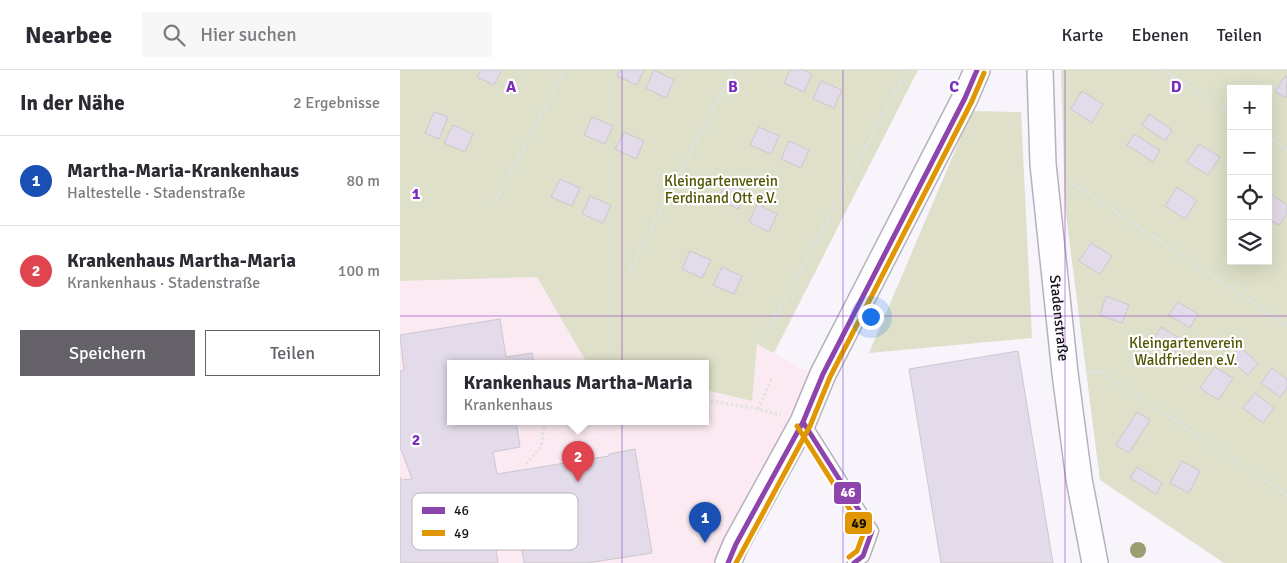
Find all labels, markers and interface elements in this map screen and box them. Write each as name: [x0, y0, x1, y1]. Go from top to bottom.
search box: [142, 12, 492, 57]
text: Nearbee: [25, 20, 112, 50]
icon: search: [160, 21, 188, 49]
text: Hier suchen: [200, 23, 297, 47]
text: Karte: [1061, 24, 1103, 46]
text: Ebenen: [1131, 24, 1189, 46]
text: Teilen: [1217, 24, 1262, 46]
text: A: [506, 77, 517, 97]
text: B: [728, 77, 738, 97]
text: C: [949, 77, 959, 97]
text: D: [1171, 77, 1182, 97]
map controls: [1227, 85, 1272, 265]
button: +: [1227, 85, 1272, 130]
text: In der Nähe: [20, 90, 125, 116]
text: 2 Ergebnisse: [293, 93, 380, 113]
button: −: [1227, 130, 1272, 175]
text: Martha-Maria-Krankenhaus: [67, 159, 299, 183]
text: 1: [32, 171, 40, 191]
text: 80 m: [346, 171, 380, 191]
park label: Kleingartenverein Ferdinand Ott e.V.: [664, 172, 778, 207]
button: locate: [1227, 175, 1272, 220]
text: Haltestelle · Stadenstraße: [67, 183, 246, 203]
text: 1: [412, 184, 421, 204]
button: layers: [1227, 220, 1272, 265]
text: Krankenhaus Martha-Maria: [67, 249, 296, 273]
text: 2: [32, 261, 40, 281]
text: 100 m: [338, 261, 380, 281]
text: Krankenhaus · Stadenstraße: [67, 273, 260, 293]
street label: Stadenstraße: [1046, 274, 1073, 362]
your location: [858, 304, 884, 330]
button: Speichern: [20, 330, 195, 376]
button: Teilen: [205, 330, 380, 376]
park label: Kleingartenverein Waldfrieden e.V.: [1129, 334, 1243, 369]
popup: [447, 360, 709, 425]
text: Krankenhaus Martha-Maria: [464, 371, 692, 395]
text: Krankenhaus: [464, 395, 553, 415]
text: 2: [412, 430, 420, 450]
pin: 2: [562, 441, 594, 482]
line badge: 46: [833, 481, 862, 505]
text: 46: [840, 484, 856, 501]
legend: [412, 493, 578, 550]
text: 46: [454, 502, 469, 519]
pin: 1: [689, 502, 721, 543]
line badge: 49: [844, 511, 873, 535]
text: 49: [851, 515, 867, 532]
text: 49: [454, 525, 469, 542]

